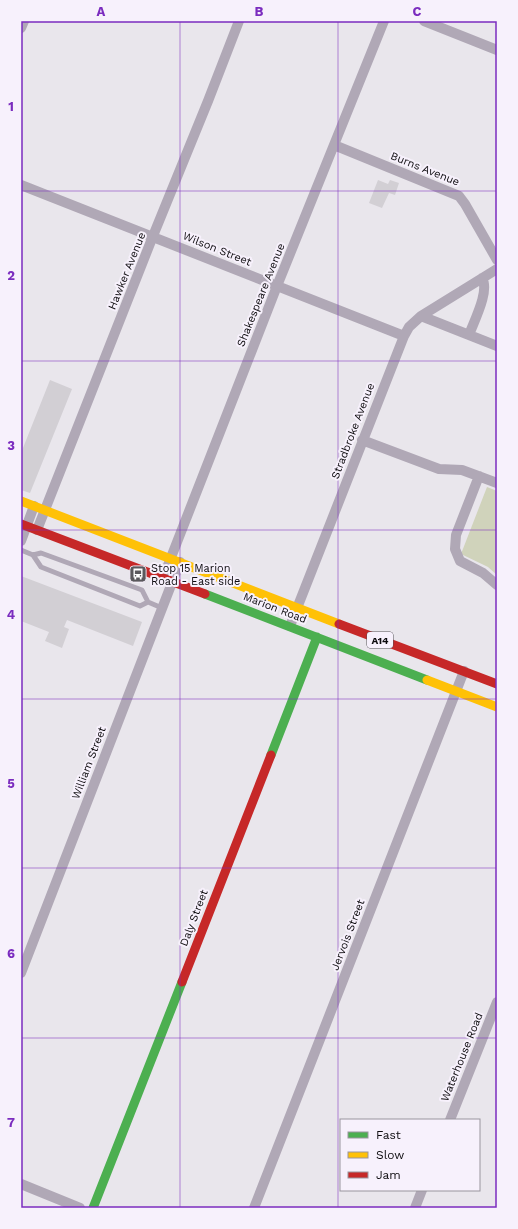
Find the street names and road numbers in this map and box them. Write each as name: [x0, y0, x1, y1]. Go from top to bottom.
street label: Burns Avenue: [389, 149, 461, 189]
street label: Wilson Street: [181, 229, 254, 269]
street label: Hawker Avenue: [106, 230, 148, 312]
street label: Shakespeare Avenue: [234, 241, 288, 349]
street label: Stradbroke Avenue: [329, 381, 377, 481]
street label: Marion Road: [241, 590, 309, 626]
road number: A14: [367, 632, 393, 648]
street label: William Street: [69, 724, 109, 801]
street label: Daly Street: [177, 888, 211, 948]
street label: Jervois Street: [329, 897, 368, 972]
street label: Waterhouse Road: [438, 1011, 486, 1103]

